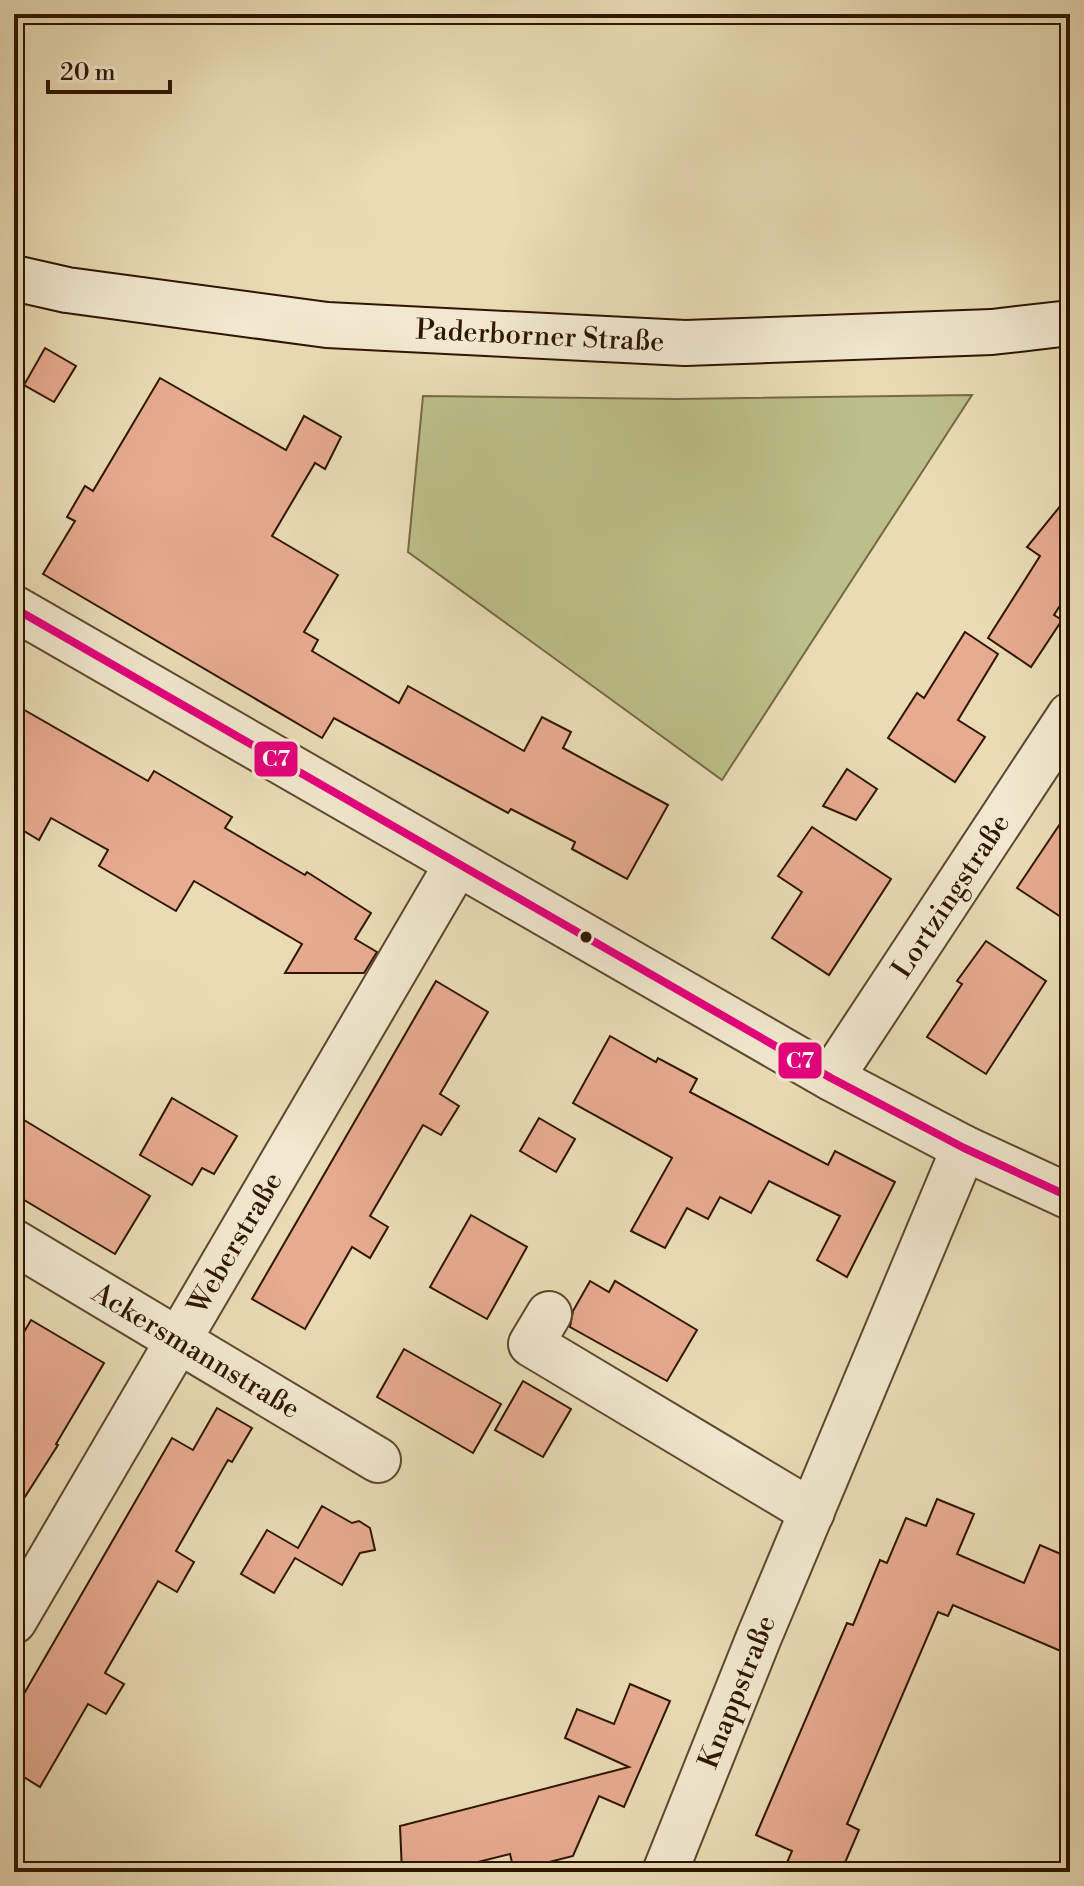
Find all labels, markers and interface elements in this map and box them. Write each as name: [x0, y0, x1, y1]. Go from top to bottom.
scale bar: [48, 44, 170, 94]
text: 20 m: [60, 58, 116, 88]
street label: Paderborner Straße: [415, 312, 665, 359]
line badge: C7: [253, 740, 299, 778]
text: C7: [262, 746, 290, 773]
street label: Lortzingstraße: [884, 807, 1018, 985]
unlabelled marker: [578, 929, 594, 945]
line badge: C7: [777, 1041, 823, 1080]
text: C7: [786, 1048, 814, 1075]
street label: Weberstraße: [180, 1166, 290, 1321]
street label: Ackersmannstraße: [85, 1275, 306, 1427]
street label: Knappstraße: [691, 1610, 784, 1774]

